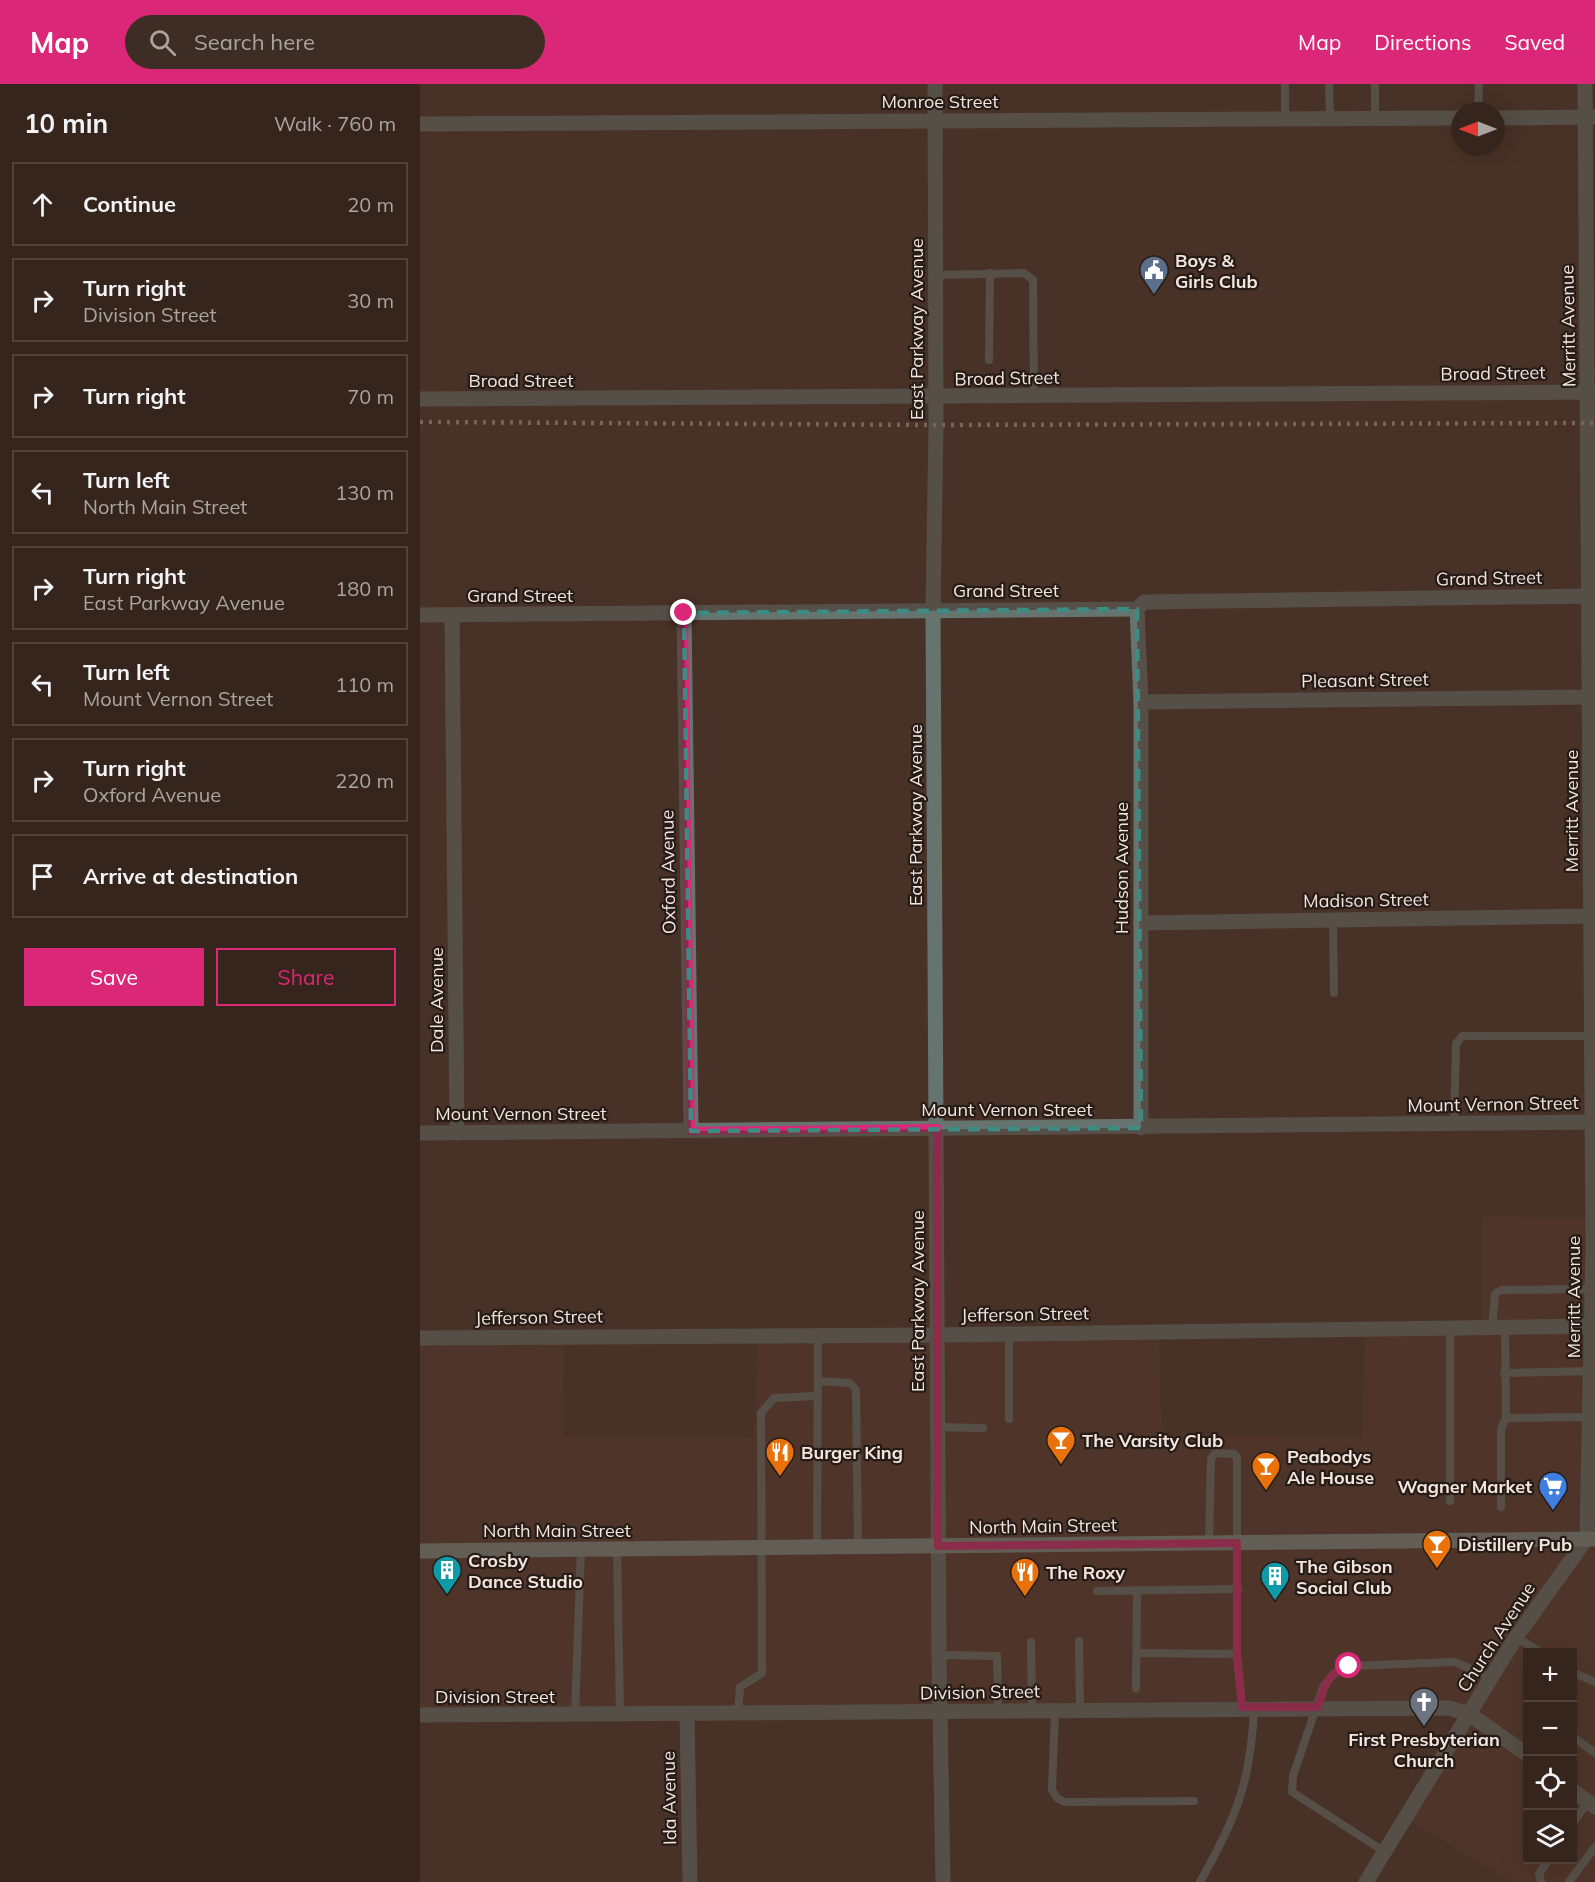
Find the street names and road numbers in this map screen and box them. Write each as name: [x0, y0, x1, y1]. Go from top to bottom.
street label: Monroe Street: [881, 90, 999, 113]
street label: East Parkway Avenue: [905, 238, 928, 420]
street label: Merritt Avenue: [1555, 265, 1581, 387]
street label: Broad Street: [1440, 361, 1546, 385]
street label: Broad Street: [954, 366, 1060, 390]
street label: Broad Street: [468, 369, 574, 392]
street label: Grand Street: [1436, 566, 1542, 590]
street label: Grand Street: [953, 579, 1059, 602]
street label: Grand Street: [467, 584, 573, 607]
street label: Pleasant Street: [1301, 667, 1429, 693]
street label: East Parkway Avenue: [904, 724, 927, 906]
street label: Merritt Avenue: [1560, 750, 1583, 872]
street label: Hudson Avenue: [1110, 802, 1133, 934]
street label: Oxford Avenue: [655, 810, 681, 934]
street label: Madison Street: [1303, 887, 1429, 913]
street label: Dale Avenue: [425, 947, 448, 1053]
street label: Mount Vernon Street: [1407, 1091, 1579, 1117]
street label: Mount Vernon Street: [921, 1098, 1093, 1121]
street label: Mount Vernon Street: [435, 1102, 607, 1125]
street label: East Parkway Avenue: [906, 1210, 929, 1392]
street label: Merritt Avenue: [1562, 1236, 1585, 1358]
street label: Jefferson Street: [961, 1301, 1089, 1327]
street label: Jefferson Street: [475, 1304, 603, 1330]
street label: North Main Street: [969, 1513, 1117, 1539]
street label: North Main Street: [483, 1519, 631, 1542]
street label: Church Avenue: [1452, 1578, 1540, 1696]
street label: Division Street: [920, 1679, 1040, 1705]
street label: Division Street: [435, 1685, 555, 1708]
street label: Ida Avenue: [657, 1751, 681, 1845]

